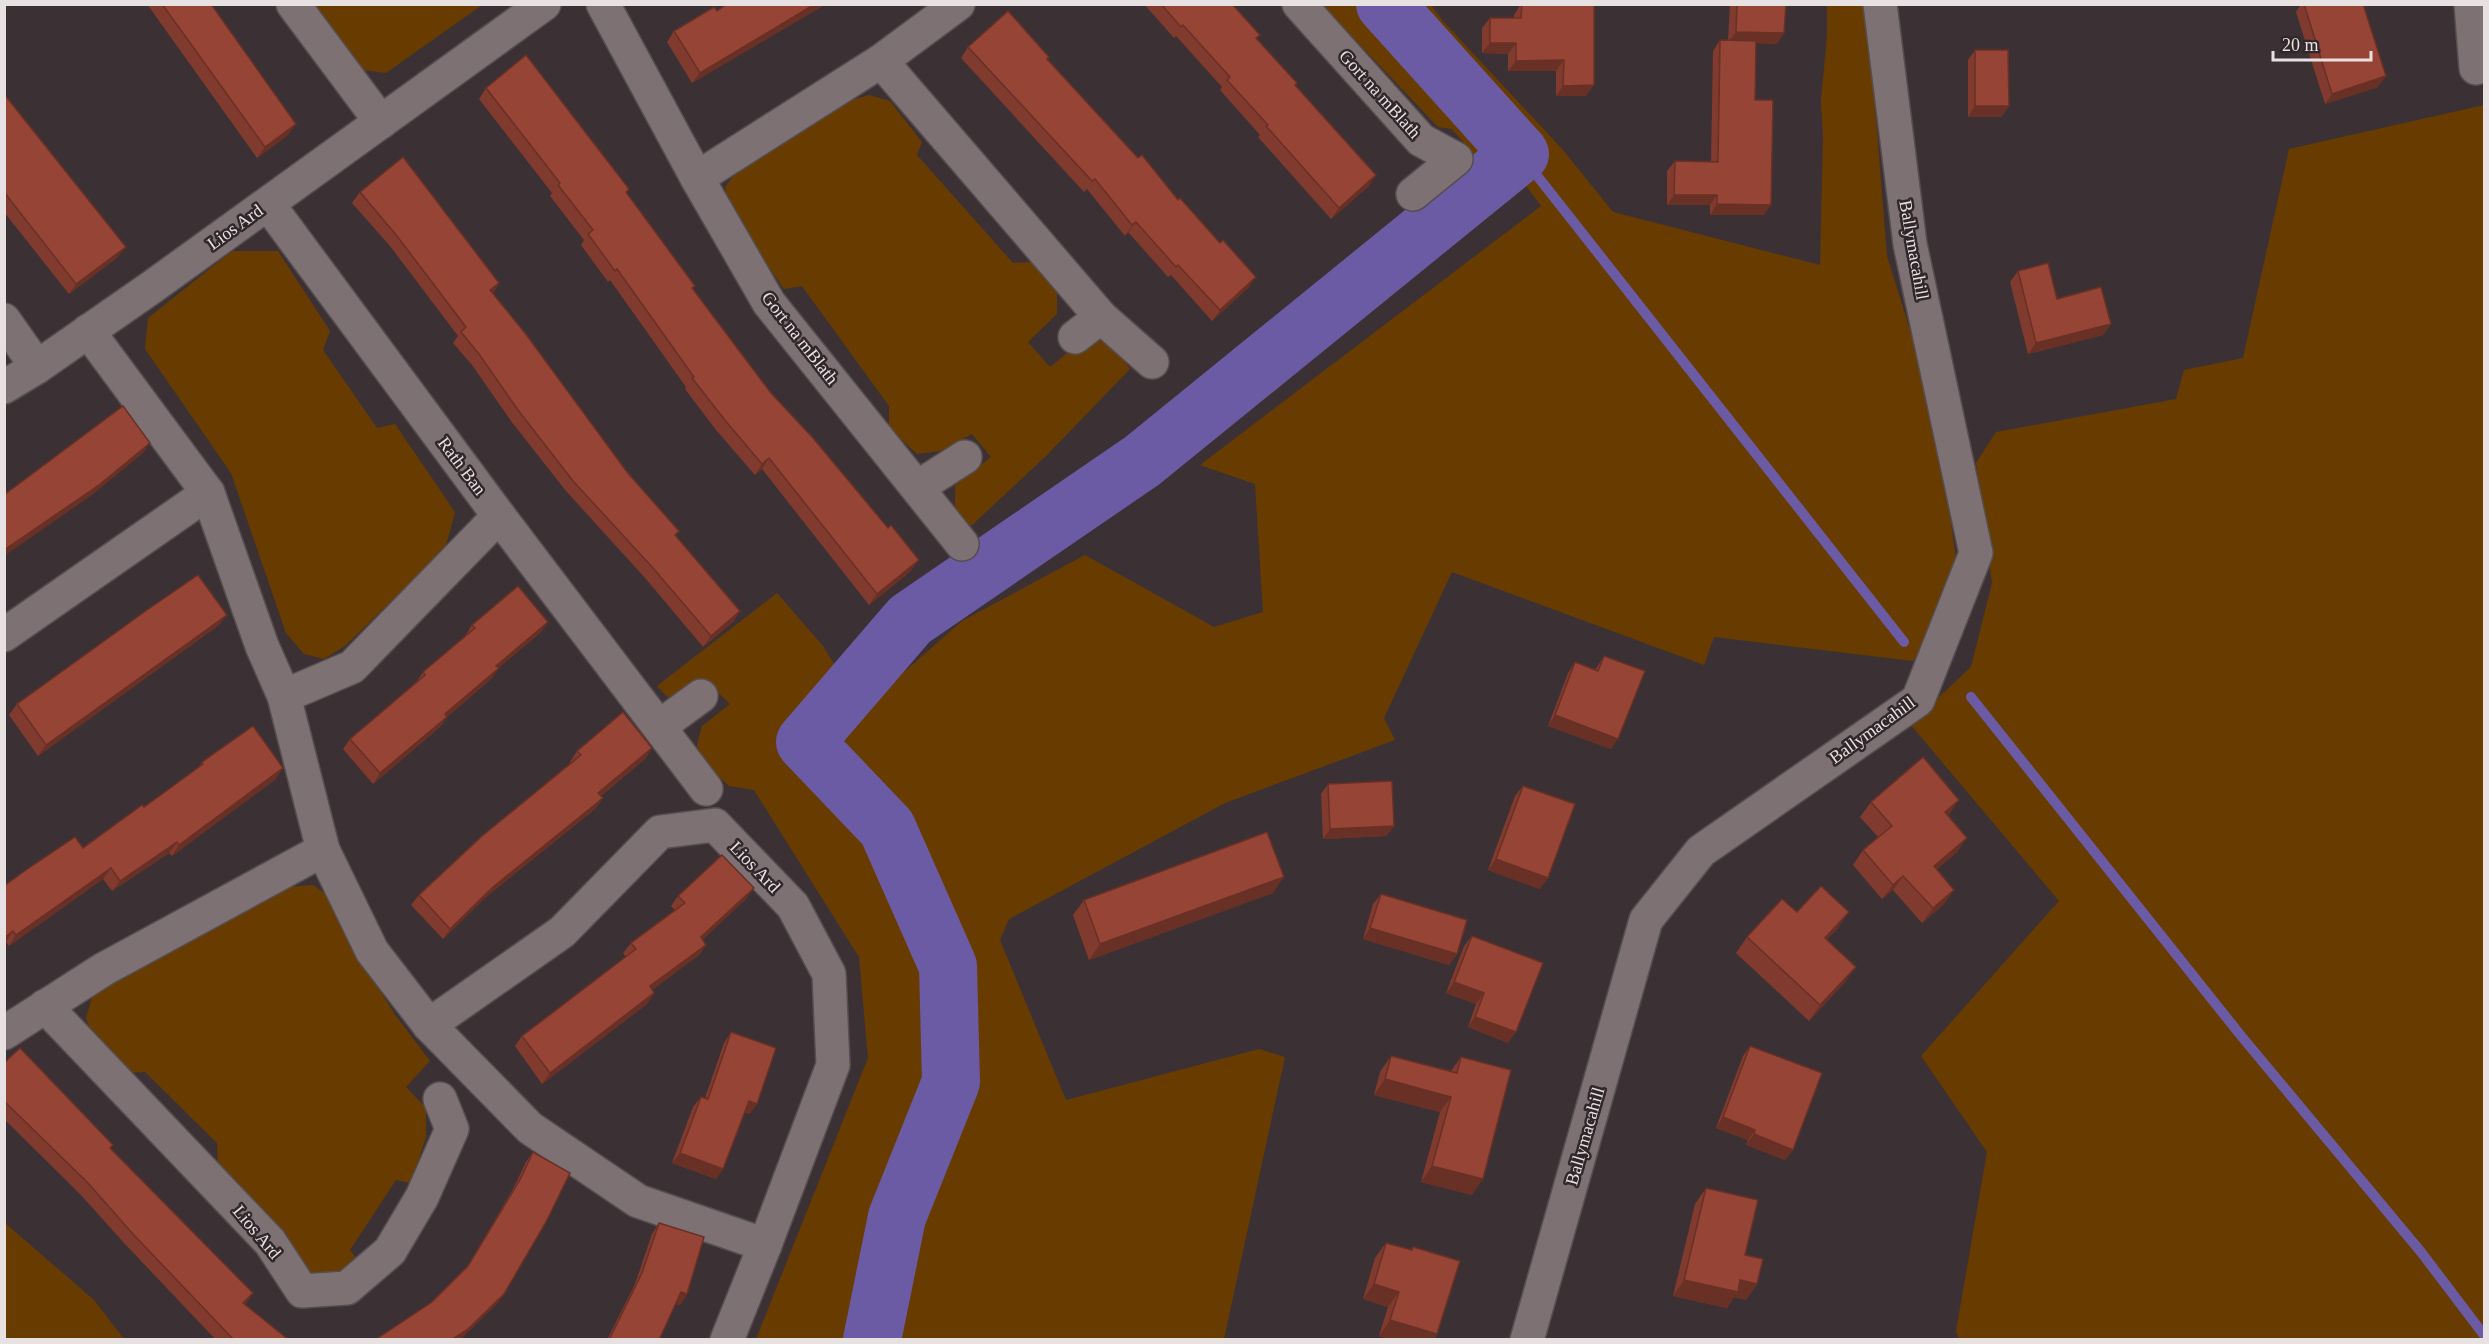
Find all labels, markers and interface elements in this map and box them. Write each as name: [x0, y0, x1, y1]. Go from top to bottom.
scale bar: [2273, 24, 2370, 62]
text: 20 m: [2282, 35, 2319, 55]
street label: Gort na mBlath: [1335, 46, 1425, 142]
street label: Ballymacahill: [1895, 199, 1933, 301]
street label: Lios Ard: [203, 200, 267, 254]
street label: Gort na mBlath: [758, 288, 842, 388]
street label: Rath Ban: [434, 433, 490, 499]
street label: Ballymacahill: [1825, 692, 1919, 768]
street label: Lios Ard: [726, 837, 784, 897]
street label: Ballymacahill: [1561, 1085, 1609, 1187]
street label: Lios Ard: [229, 1201, 285, 1263]

